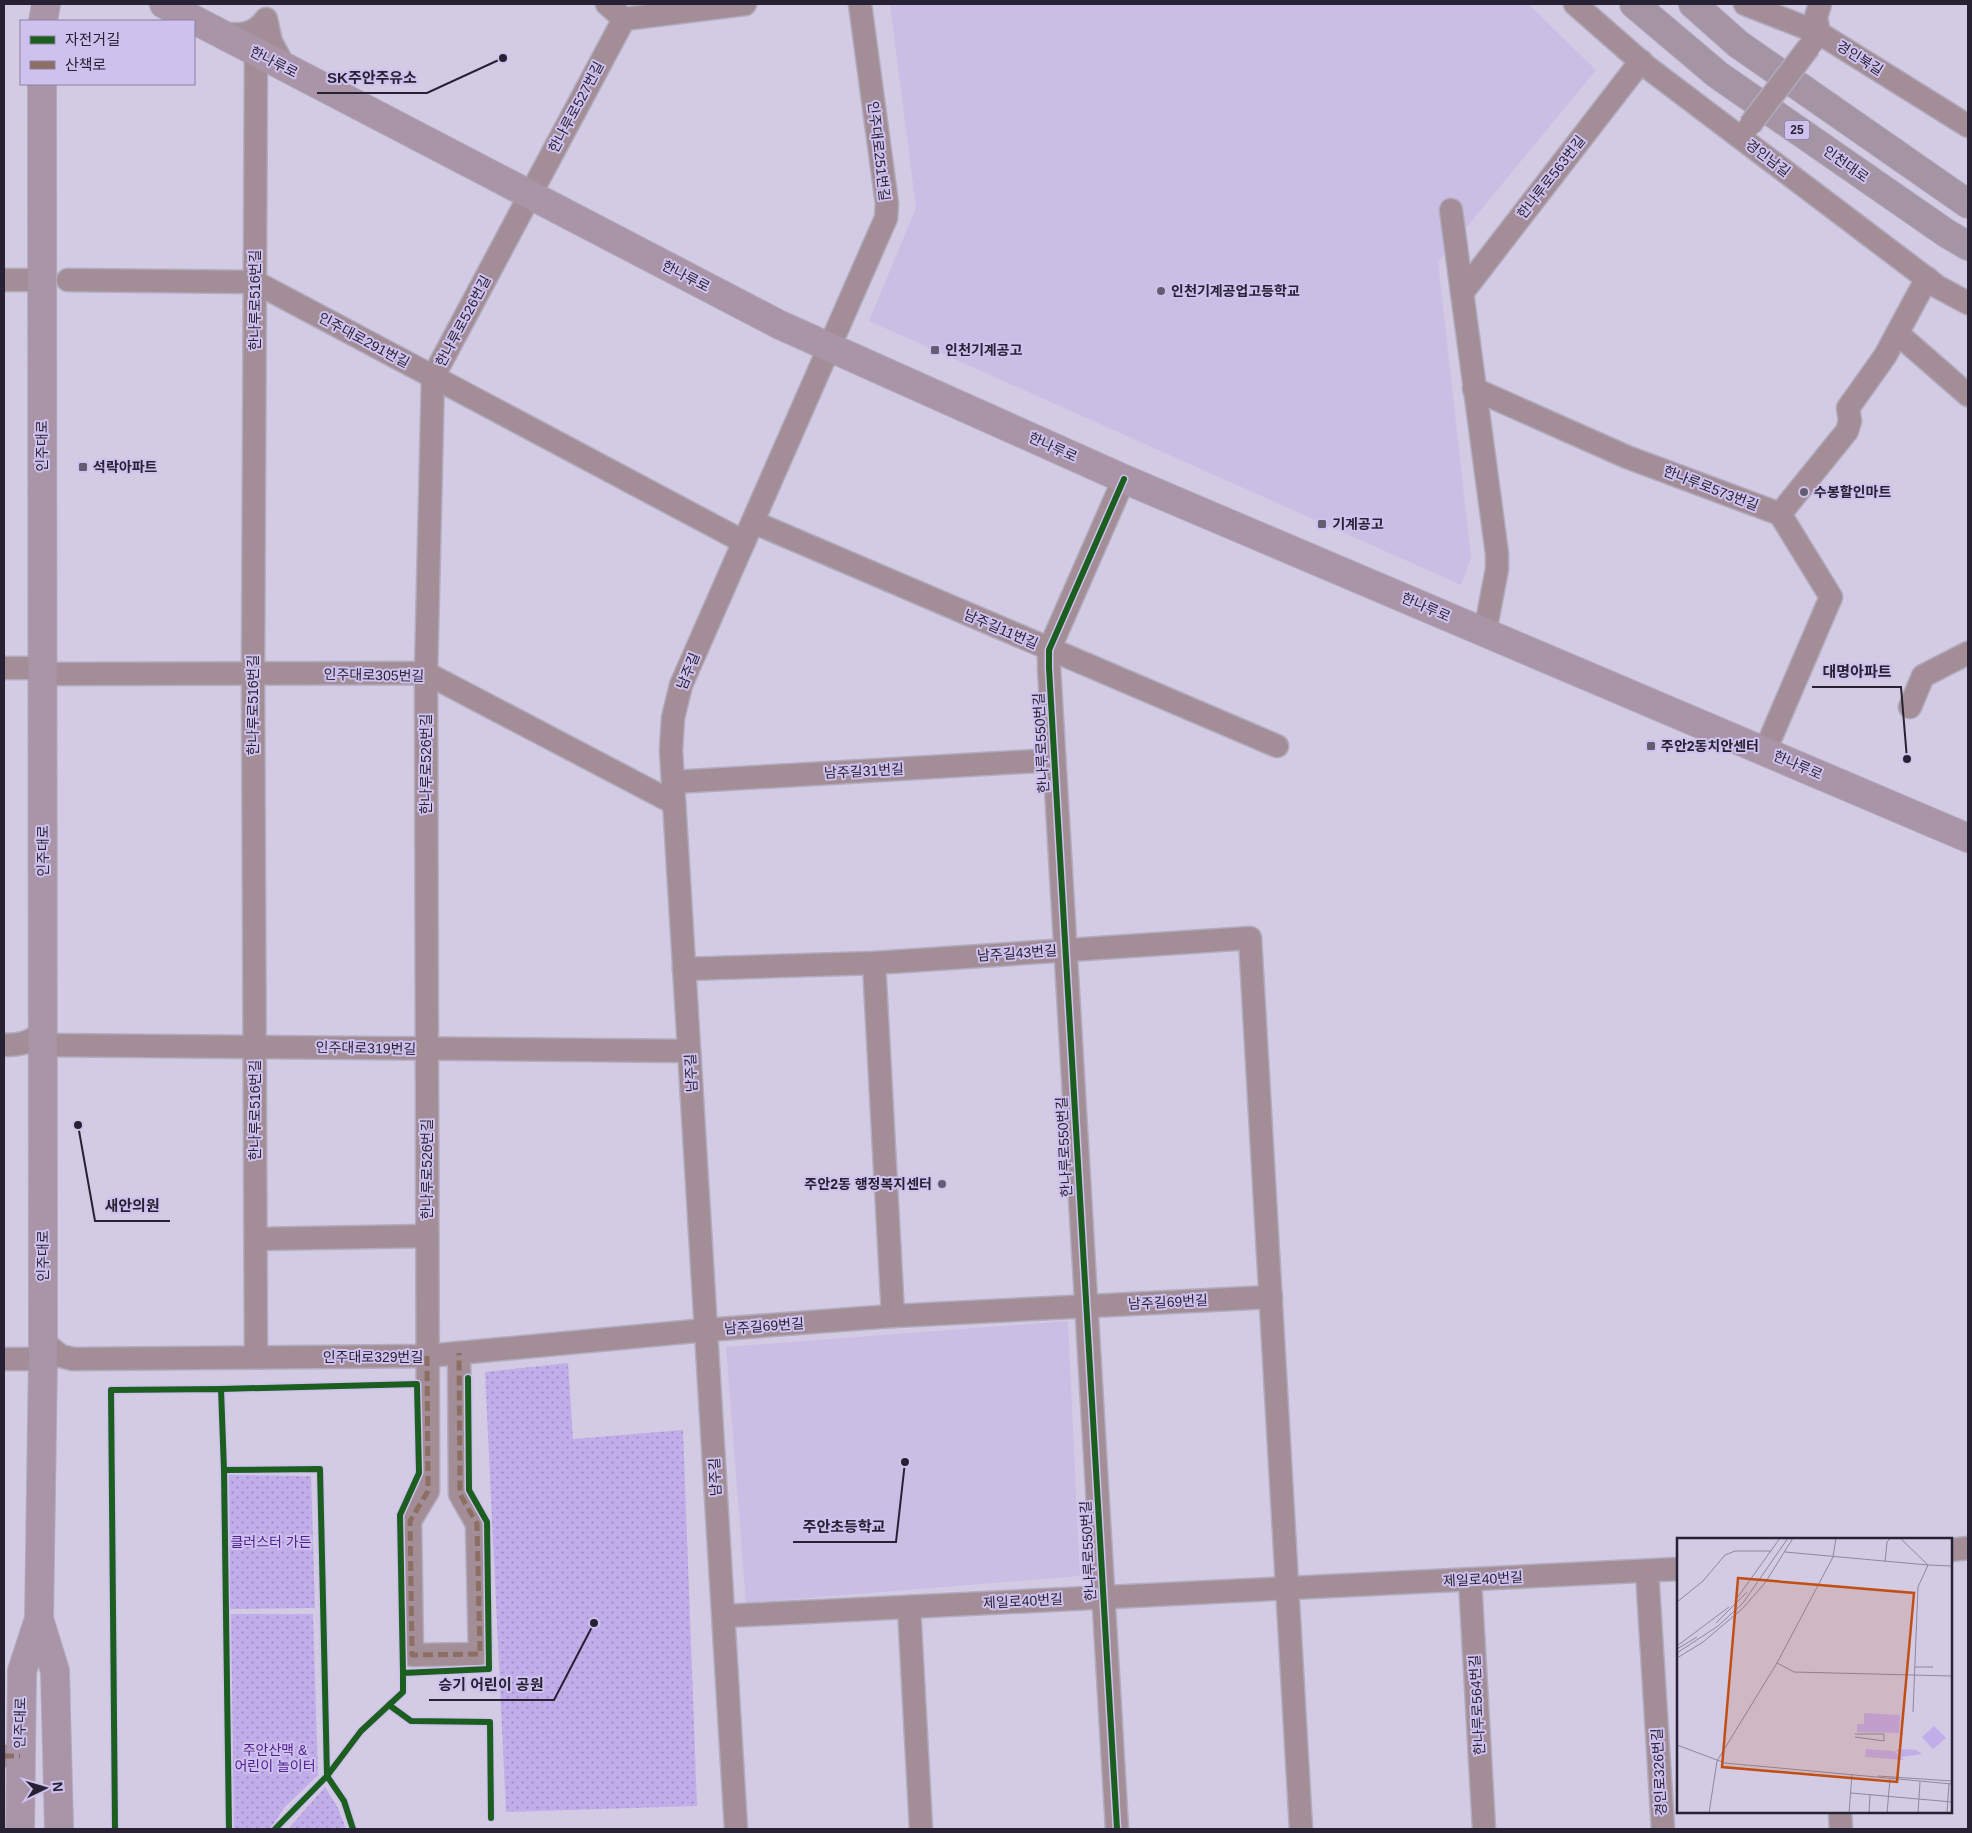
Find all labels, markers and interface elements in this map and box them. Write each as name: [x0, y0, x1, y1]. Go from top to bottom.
legend: [20, 20, 195, 85]
text: 자전거길: [65, 31, 120, 48]
street label: 경인북길: [1834, 38, 1886, 78]
street label: 한나루로: [247, 43, 301, 81]
text: 산책로: [65, 56, 106, 73]
street label: 한나루로527번길: [545, 59, 607, 155]
callout: SK주안주유소: [317, 63, 427, 93]
text: SK주안주유소: [327, 69, 417, 86]
street label: 인주대로251번길: [865, 100, 893, 202]
road number: 25: [1784, 120, 1810, 140]
street label: 한나루로563번길: [1514, 132, 1588, 222]
street label: 경인남길: [1743, 136, 1793, 180]
street label: 인천대로: [1820, 143, 1872, 185]
street label: 한나루로516번길: [247, 250, 263, 350]
street label: 한나루로: [659, 257, 713, 295]
street label: 한나루로526번길: [432, 273, 494, 369]
place label: 인천기계공업고등학교: [1171, 283, 1300, 299]
marker: 인천기계공업고등학교: [1155, 285, 1167, 297]
street label: 인주대로291번길: [316, 309, 412, 371]
place label: 인천기계공고: [945, 342, 1022, 358]
marker: 인천기계공고: [929, 344, 941, 356]
street label: 인주대로: [34, 420, 50, 472]
street label: 한나루로: [1026, 429, 1080, 465]
place label: 석락아파트: [93, 459, 158, 475]
marker: 석락아파트: [77, 461, 89, 473]
street label: 한나루로573번길: [1661, 462, 1761, 514]
place label: 수봉할인마트: [1814, 484, 1891, 500]
marker: 수봉할인마트: [1798, 486, 1810, 498]
place label: 기계공고: [1332, 516, 1384, 532]
marker: 기계공고: [1316, 518, 1328, 530]
street label: 한나루로: [1399, 590, 1453, 624]
street label: 남주길11번길: [962, 606, 1040, 652]
street label: 남주길: [673, 650, 703, 692]
street label: 한나루로516번길: [245, 655, 261, 755]
callout: 대명아파트: [1812, 657, 1901, 687]
text: 대명아파트: [1822, 663, 1892, 680]
street label: 인주대로305번길: [324, 666, 424, 684]
street label: 한나루로550번길: [1030, 692, 1052, 794]
street label: 한나루로526번길: [418, 714, 434, 814]
place label: 주안2동치안센터: [1661, 738, 1759, 754]
marker: 주안2동치안센터: [1645, 740, 1657, 752]
street label: 한나루로: [1771, 748, 1825, 782]
street label: 남주길31번길: [824, 761, 904, 781]
street label: 인주대로: [35, 825, 51, 877]
street label: 남주길43번길: [977, 942, 1057, 964]
street label: 인주대로319번길: [316, 1039, 416, 1057]
street label: 남주길: [682, 1053, 700, 1093]
street label: 한나루로516번길: [247, 1060, 263, 1160]
street label: 한나루로550번길: [1053, 1096, 1075, 1198]
street label: 한나루로526번길: [419, 1119, 435, 1219]
place label: 주안2동 행정복지센터: [804, 1176, 932, 1192]
marker: 주안2동 행정복지센터: [936, 1178, 948, 1190]
callout: 새안의원: [95, 1191, 170, 1221]
text: 새안의원: [104, 1197, 160, 1214]
street label: 인주대로: [35, 1230, 51, 1282]
street label: 남주길69번길: [1128, 1292, 1208, 1312]
street label: 남주길69번길: [724, 1315, 804, 1337]
street label: 인주대로329번길: [323, 1349, 423, 1365]
street label: 남주길: [706, 1457, 724, 1497]
street label: 한나루로550번길: [1077, 1500, 1099, 1602]
callout: 주안초등학교: [793, 1512, 896, 1542]
text: 주안초등학교: [803, 1518, 886, 1535]
park label: 클러스터 가든: [230, 1534, 312, 1550]
inset map: [1677, 1538, 1952, 1813]
street label: 제일로40번길: [1443, 1569, 1523, 1589]
street label: 제일로40번길: [983, 1591, 1063, 1611]
street label: 한나루로564번길: [1466, 1654, 1488, 1756]
callout: 승기 어린이 공원: [429, 1670, 554, 1700]
text: 승기 어린이 공원: [439, 1676, 543, 1693]
street label: 인주대로: [12, 1697, 28, 1749]
street label: 경인로326번길: [1649, 1728, 1669, 1816]
park label: 주안산맥 & 어린이 놀이터: [234, 1742, 316, 1774]
north arrow: [20, 1763, 70, 1813]
text: N: [50, 1781, 66, 1793]

